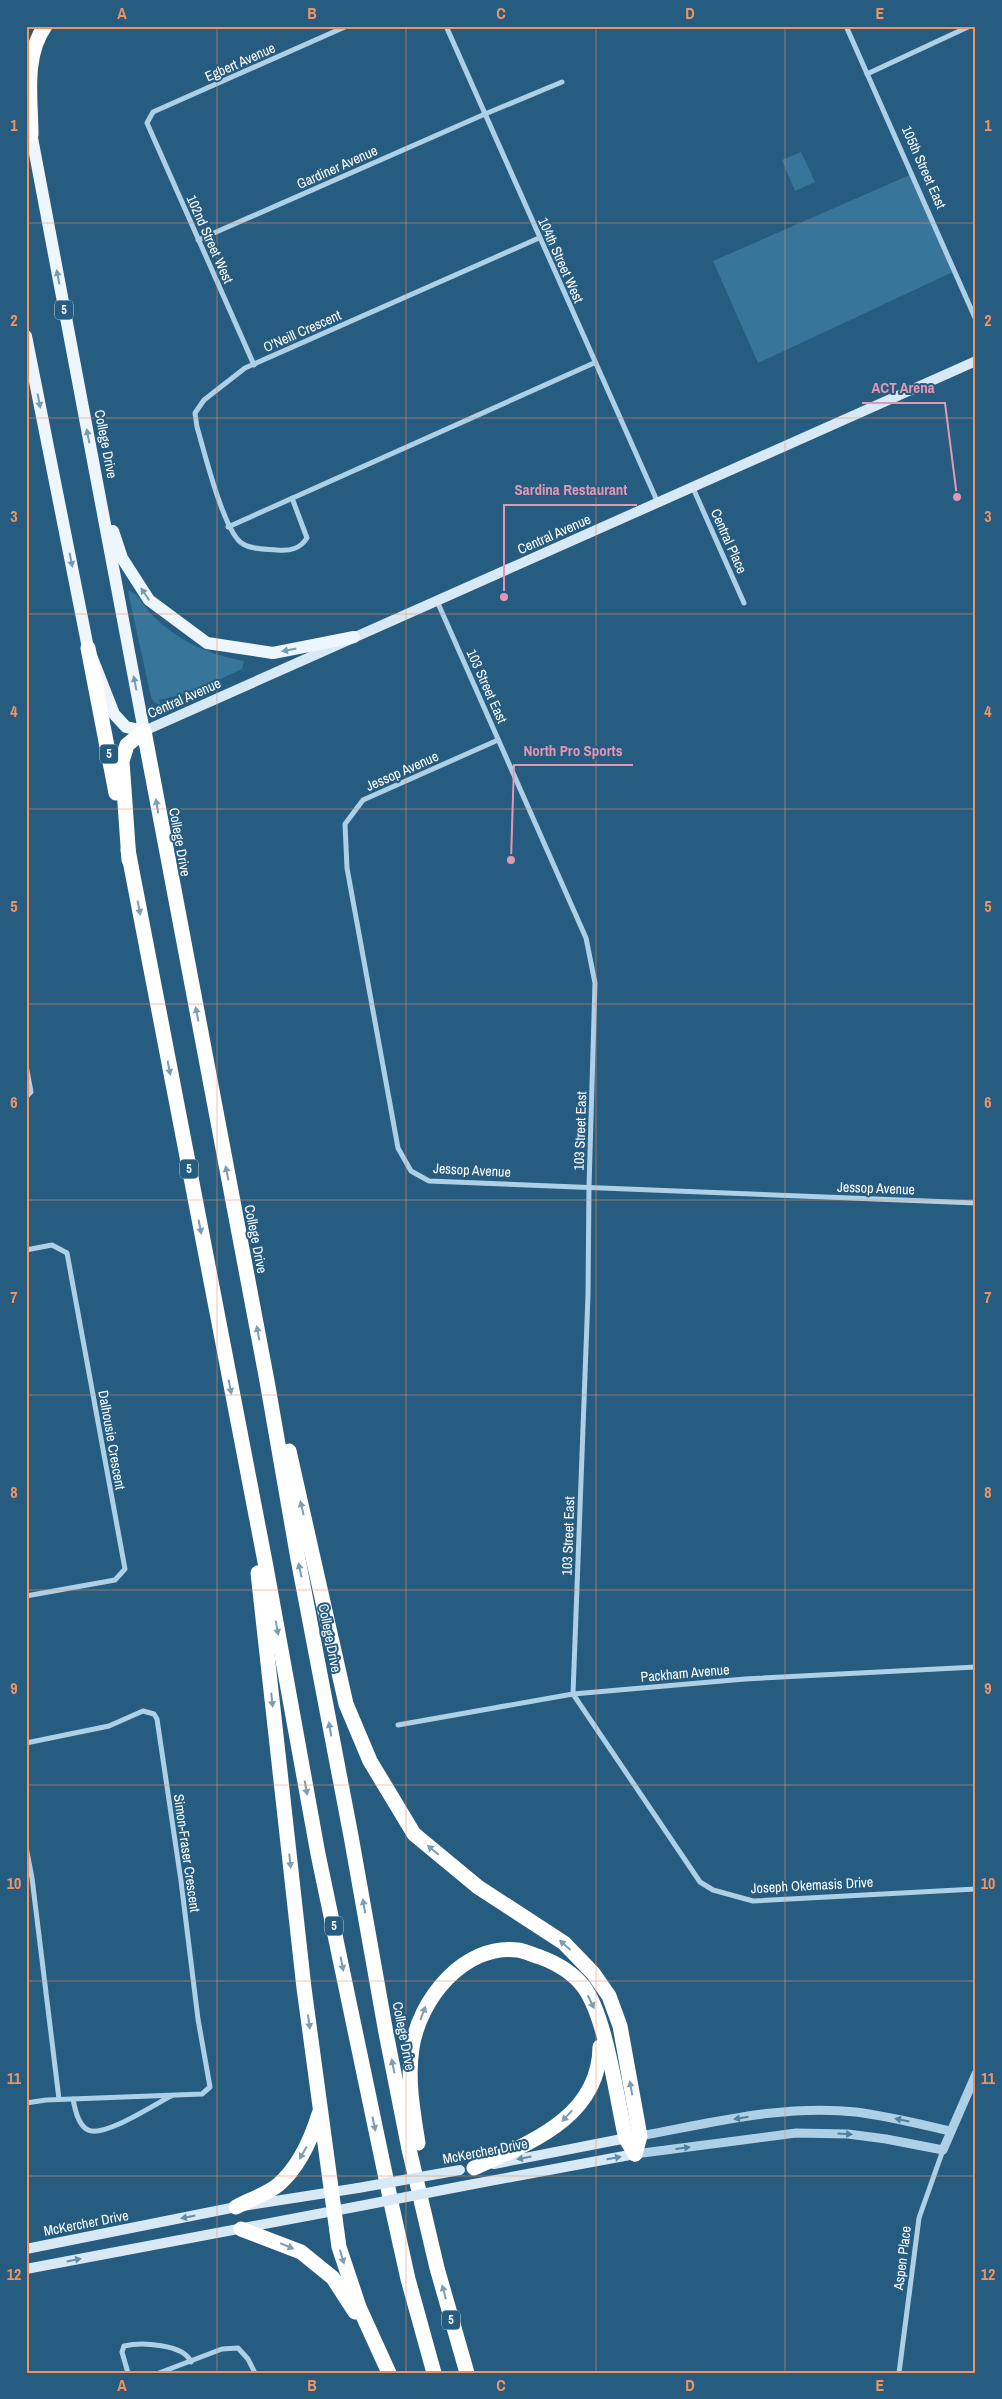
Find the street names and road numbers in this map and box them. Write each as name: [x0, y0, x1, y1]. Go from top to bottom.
street label: Egbert Avenue: [202, 39, 278, 85]
street label: 105th Street East: [898, 123, 950, 211]
street label: Gardiner Avenue: [294, 141, 380, 193]
street label: 102nd Street West: [182, 192, 238, 286]
street label: 104th Street West: [534, 214, 588, 306]
road number: 5: [55, 300, 73, 320]
street label: O'Neill Crescent: [260, 306, 344, 356]
street label: College Drive: [91, 408, 121, 480]
street label: Central Place: [707, 506, 751, 576]
street label: Central Avenue: [515, 510, 593, 558]
street label: 103 Street East: [463, 646, 511, 726]
street label: Central Avenue: [145, 674, 223, 722]
road number: 5: [100, 744, 118, 764]
street label: Jessop Avenue: [363, 747, 441, 795]
street label: College Drive: [165, 806, 195, 878]
street label: 103 Street East: [570, 1091, 590, 1171]
street label: Jessop Avenue: [433, 1159, 511, 1181]
road number: 5: [180, 1160, 198, 1178]
street label: Jessop Avenue: [837, 1178, 915, 1198]
street label: College Drive: [241, 1203, 271, 1275]
street label: Dalhousie Crescent: [94, 1389, 130, 1491]
street label: 103 Street East: [558, 1496, 578, 1576]
street label: College Drive: [315, 1602, 345, 1674]
street label: Packham Avenue: [640, 1660, 730, 1686]
street label: Simon-Fraser Crescent: [170, 1793, 204, 1913]
street label: Joseph Okemasis Drive: [750, 1873, 874, 1897]
road number: 5: [325, 1916, 343, 1935]
street label: College Drive: [389, 2000, 419, 2072]
street label: McKercher Drive: [441, 2134, 529, 2168]
street label: McKercher Drive: [42, 2206, 130, 2240]
street label: Aspen Place: [889, 2225, 915, 2292]
road number: 5: [442, 2310, 460, 2330]

